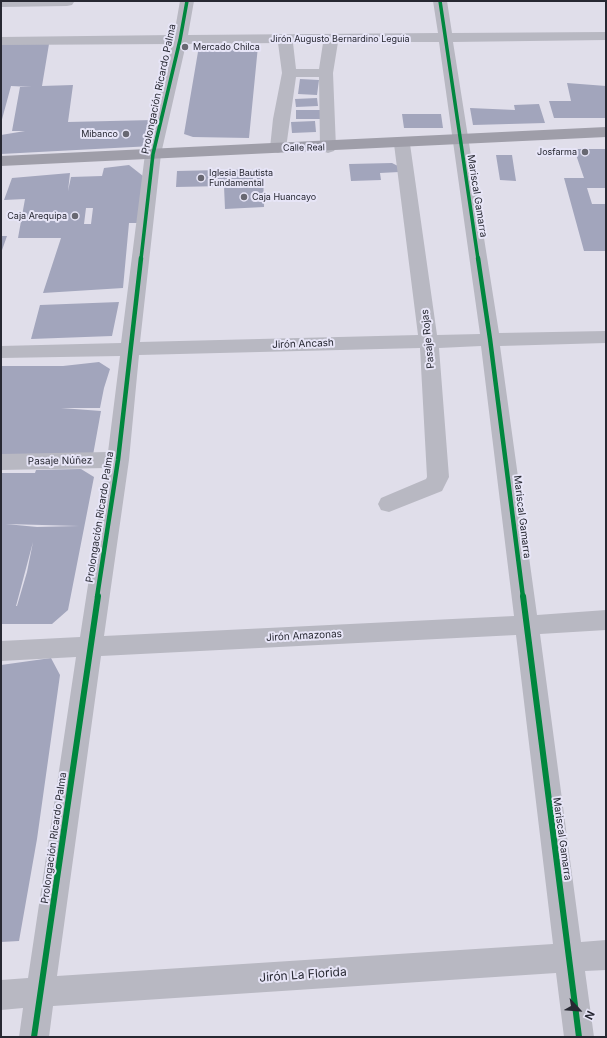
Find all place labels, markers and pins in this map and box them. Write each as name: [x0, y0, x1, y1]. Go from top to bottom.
marker: Mercado Chilca: [180, 42, 190, 52]
place label: Mercado Chilca: [193, 42, 260, 52]
place label: Mibanco: [81, 129, 118, 139]
marker: Mibanco: [121, 129, 131, 139]
place label: Josfarma: [537, 147, 577, 157]
marker: Josfarma: [580, 147, 590, 157]
place label: Iglesia Bautista Fundamental: [209, 168, 273, 189]
marker: Iglesia Bautista Fundamental: [196, 173, 206, 183]
marker: Caja Huancayo: [239, 192, 249, 202]
place label: Caja Huancayo: [252, 192, 316, 202]
place label: Caja Arequipa: [7, 211, 67, 221]
marker: Caja Arequipa: [70, 211, 80, 221]

